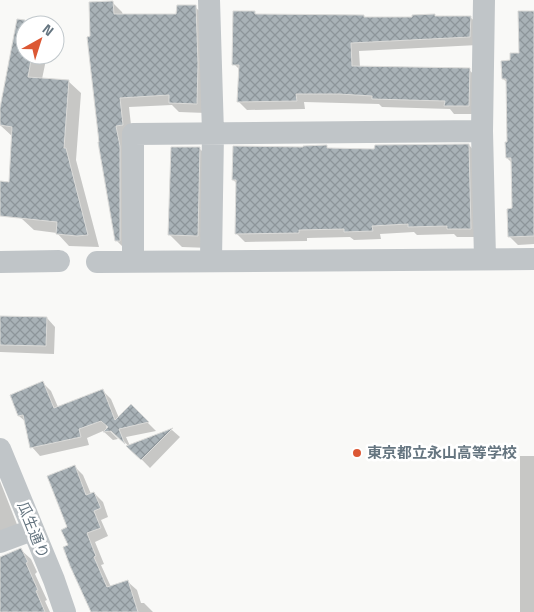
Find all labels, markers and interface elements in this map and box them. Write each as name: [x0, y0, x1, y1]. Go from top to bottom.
north arrow: [15, 15, 65, 65]
text: N: [38, 18, 59, 41]
place label: 東京都立永山高等学校: [367, 441, 517, 464]
marker: 東京都立永山高等学校: [351, 447, 363, 459]
street label: 瓜生通り: [12, 498, 55, 562]

